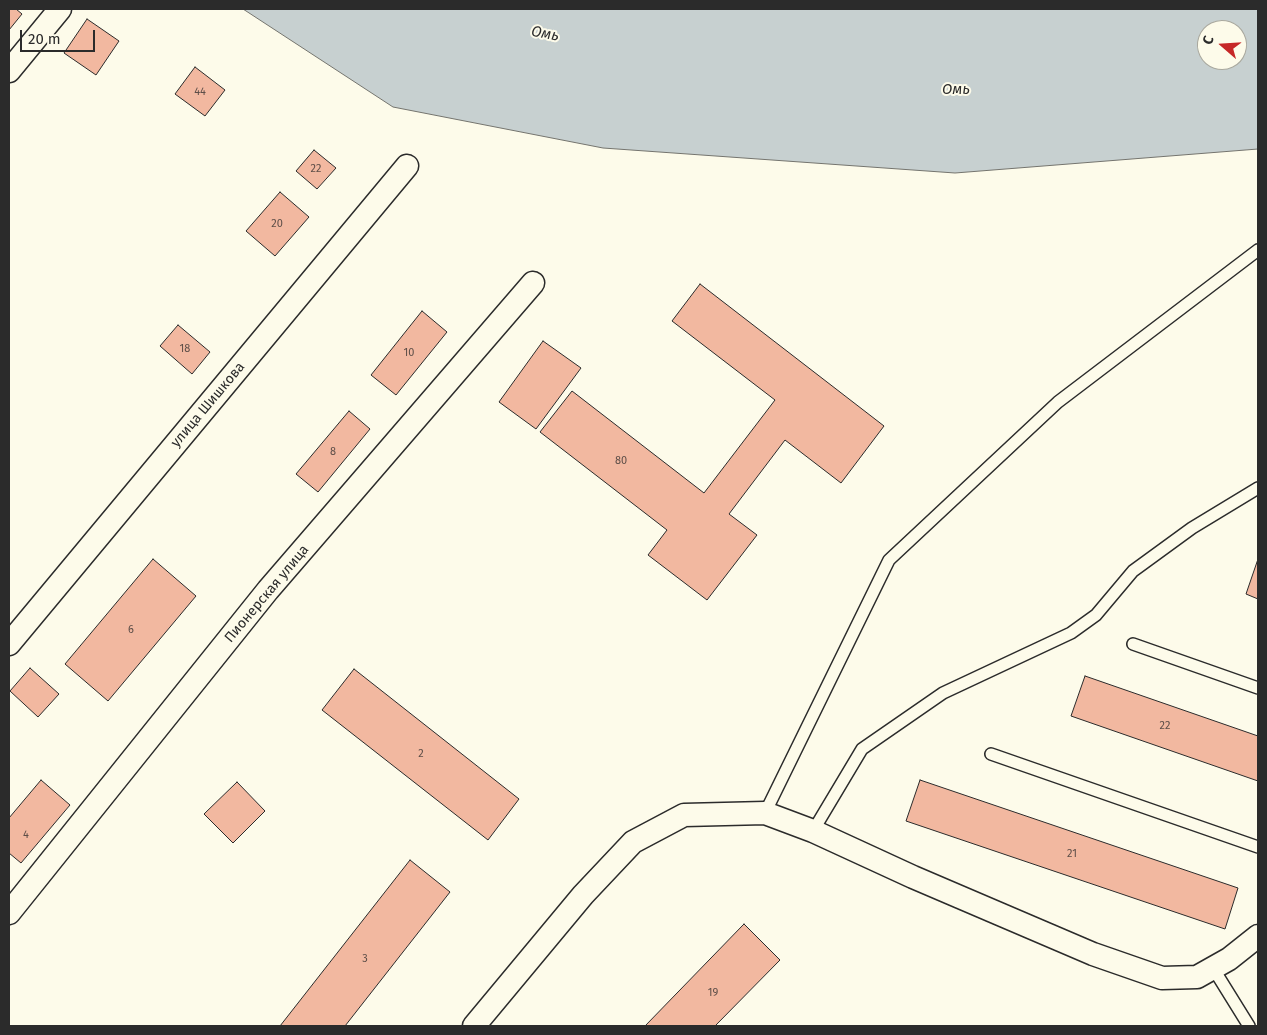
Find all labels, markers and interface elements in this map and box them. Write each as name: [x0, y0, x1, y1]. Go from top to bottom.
scale bar: [22, 20, 98, 52]
north arrow: [1197, 20, 1247, 70]
water label: Омь: [530, 23, 560, 45]
text: 20 m: [28, 30, 61, 48]
text: С: [1199, 34, 1218, 47]
water label: Омь: [942, 81, 970, 99]
house number: 44: [194, 85, 206, 99]
house number: 22: [311, 162, 321, 176]
house number: 20: [271, 217, 283, 231]
house number: 18: [180, 342, 190, 356]
house number: 10: [404, 346, 414, 360]
street label: улица Шишкова: [168, 359, 248, 451]
house number: 8: [330, 445, 336, 459]
house number: 80: [615, 454, 627, 468]
street label: Пионерская улица: [221, 542, 313, 646]
house number: 6: [128, 623, 134, 637]
house number: 22: [1160, 719, 1170, 733]
house number: 2: [418, 747, 424, 761]
house number: 4: [23, 828, 29, 842]
house number: 21: [1067, 847, 1077, 861]
house number: 3: [362, 952, 368, 966]
house number: 19: [708, 986, 718, 1000]

